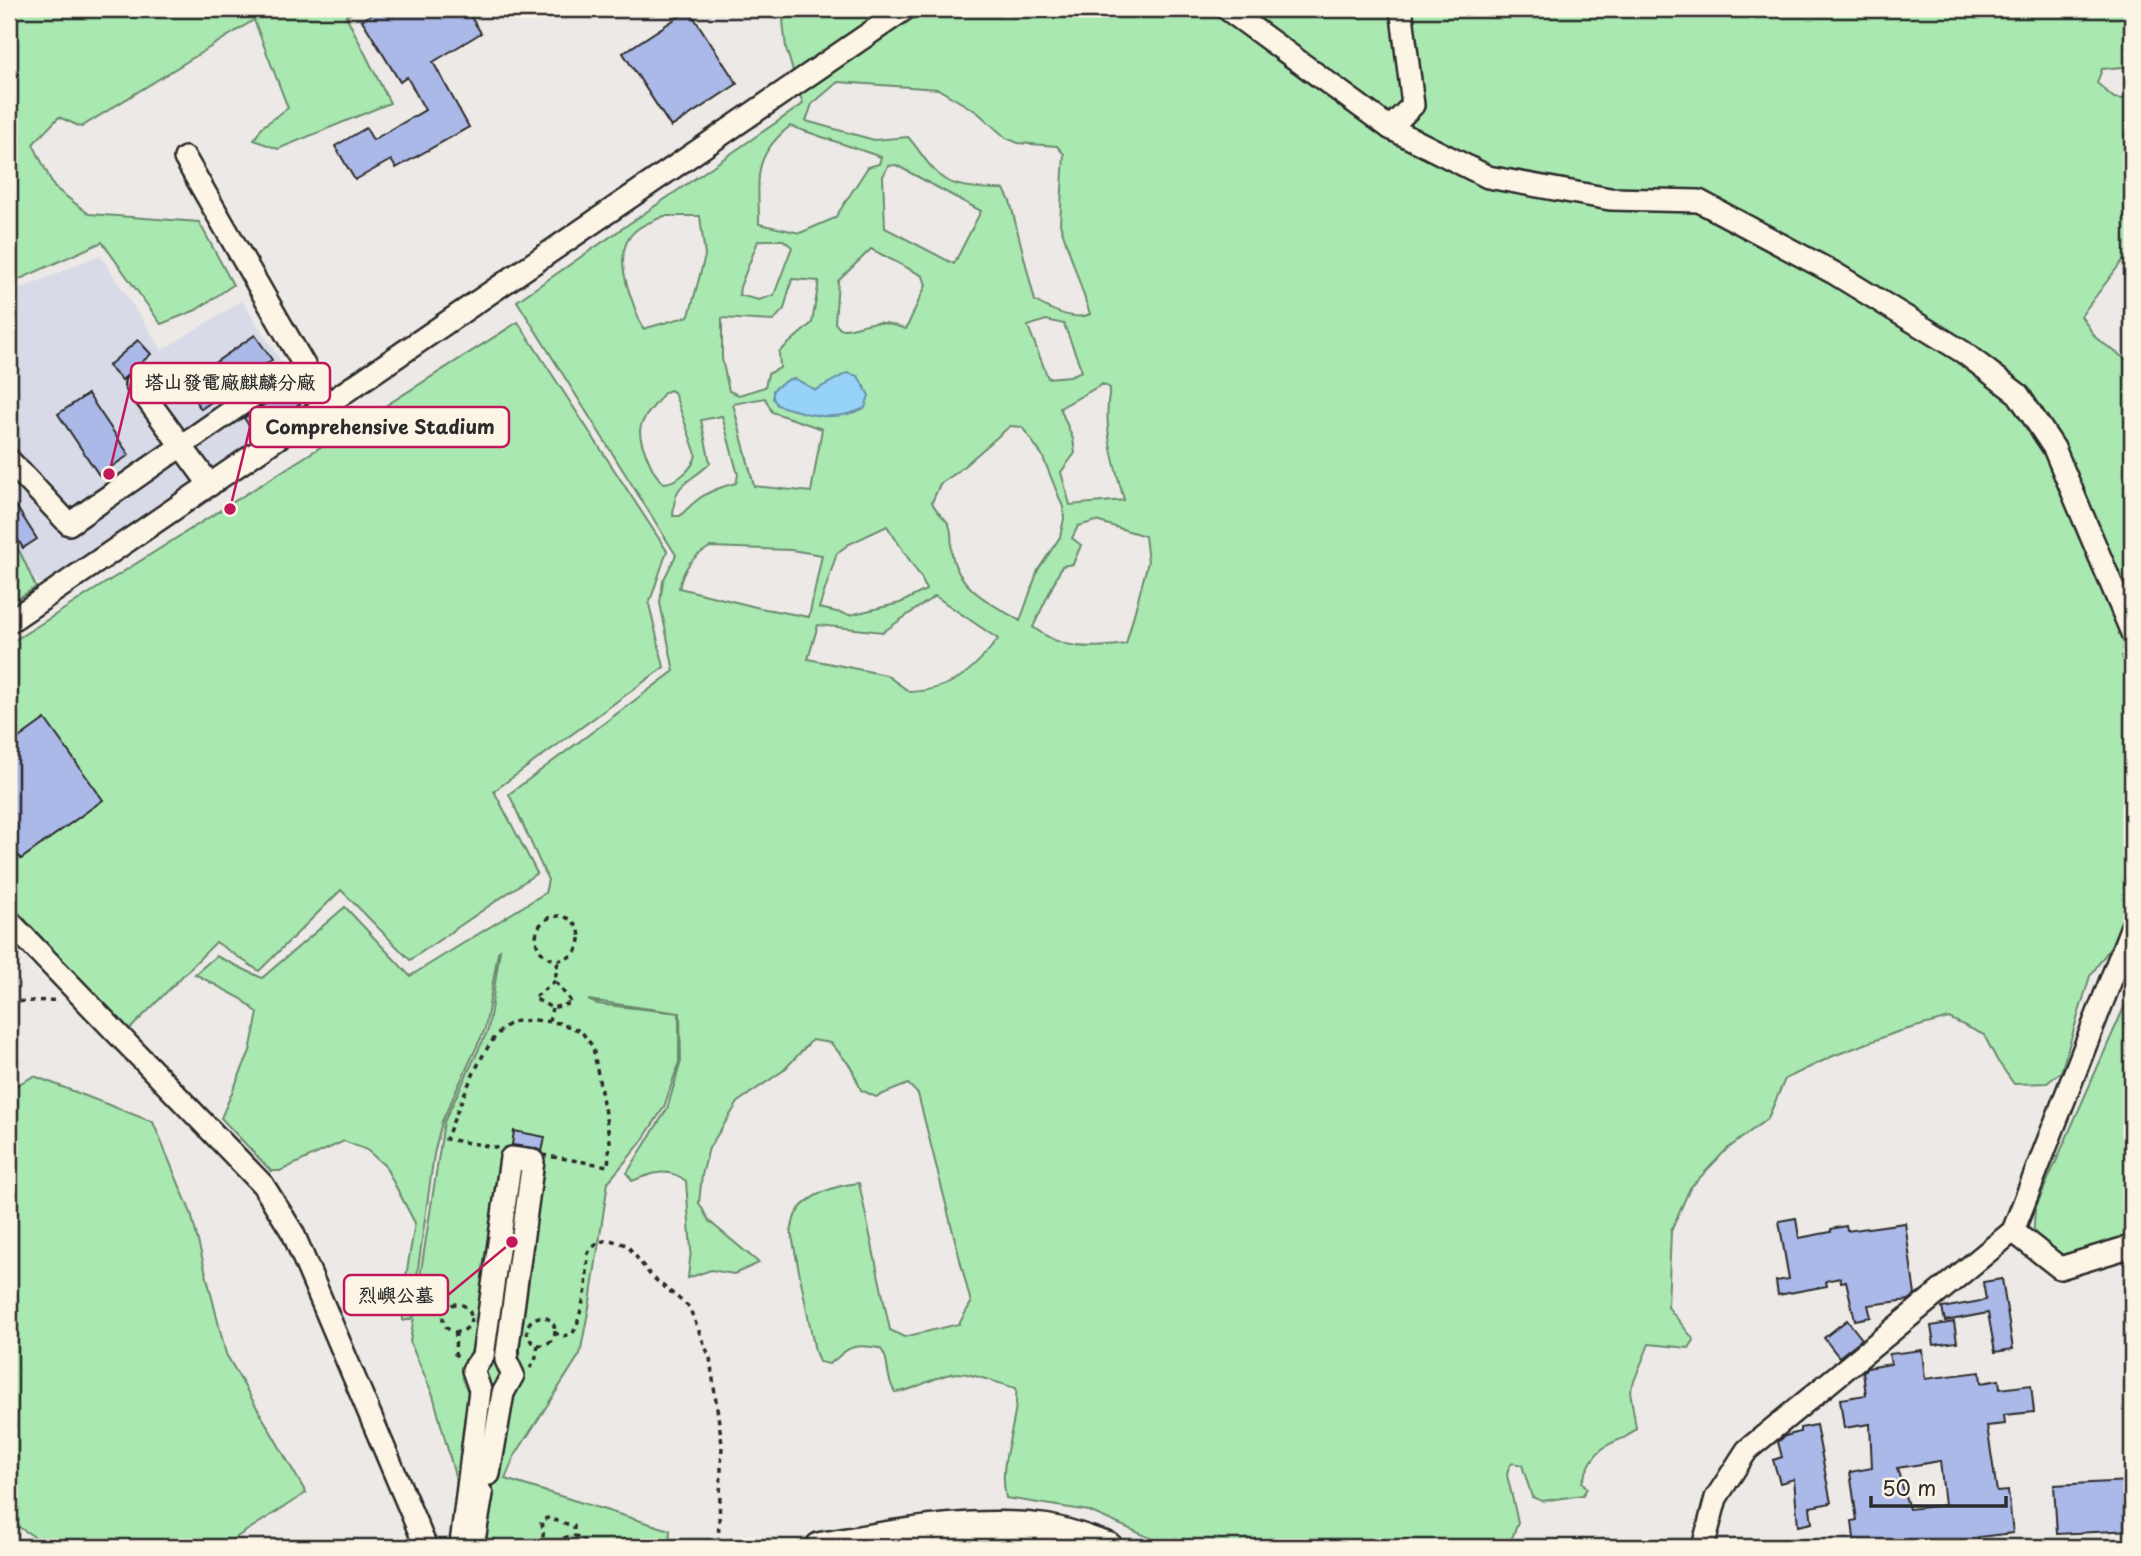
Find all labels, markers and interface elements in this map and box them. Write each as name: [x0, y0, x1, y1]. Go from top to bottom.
callout: 塔山發電廠麒麟分廠: [131, 363, 330, 403]
text: 塔山發電廠麒麟分廠: [144, 367, 316, 395]
callout: Comprehensive Stadium: [250, 407, 509, 447]
text: Comprehensive Stadium: [265, 412, 495, 440]
callout: 烈嶼公墓: [344, 1275, 448, 1315]
text: 烈嶼公墓: [358, 1280, 434, 1308]
scale bar: [1871, 1465, 2006, 1509]
text: 50 m: [1882, 1471, 1936, 1503]

